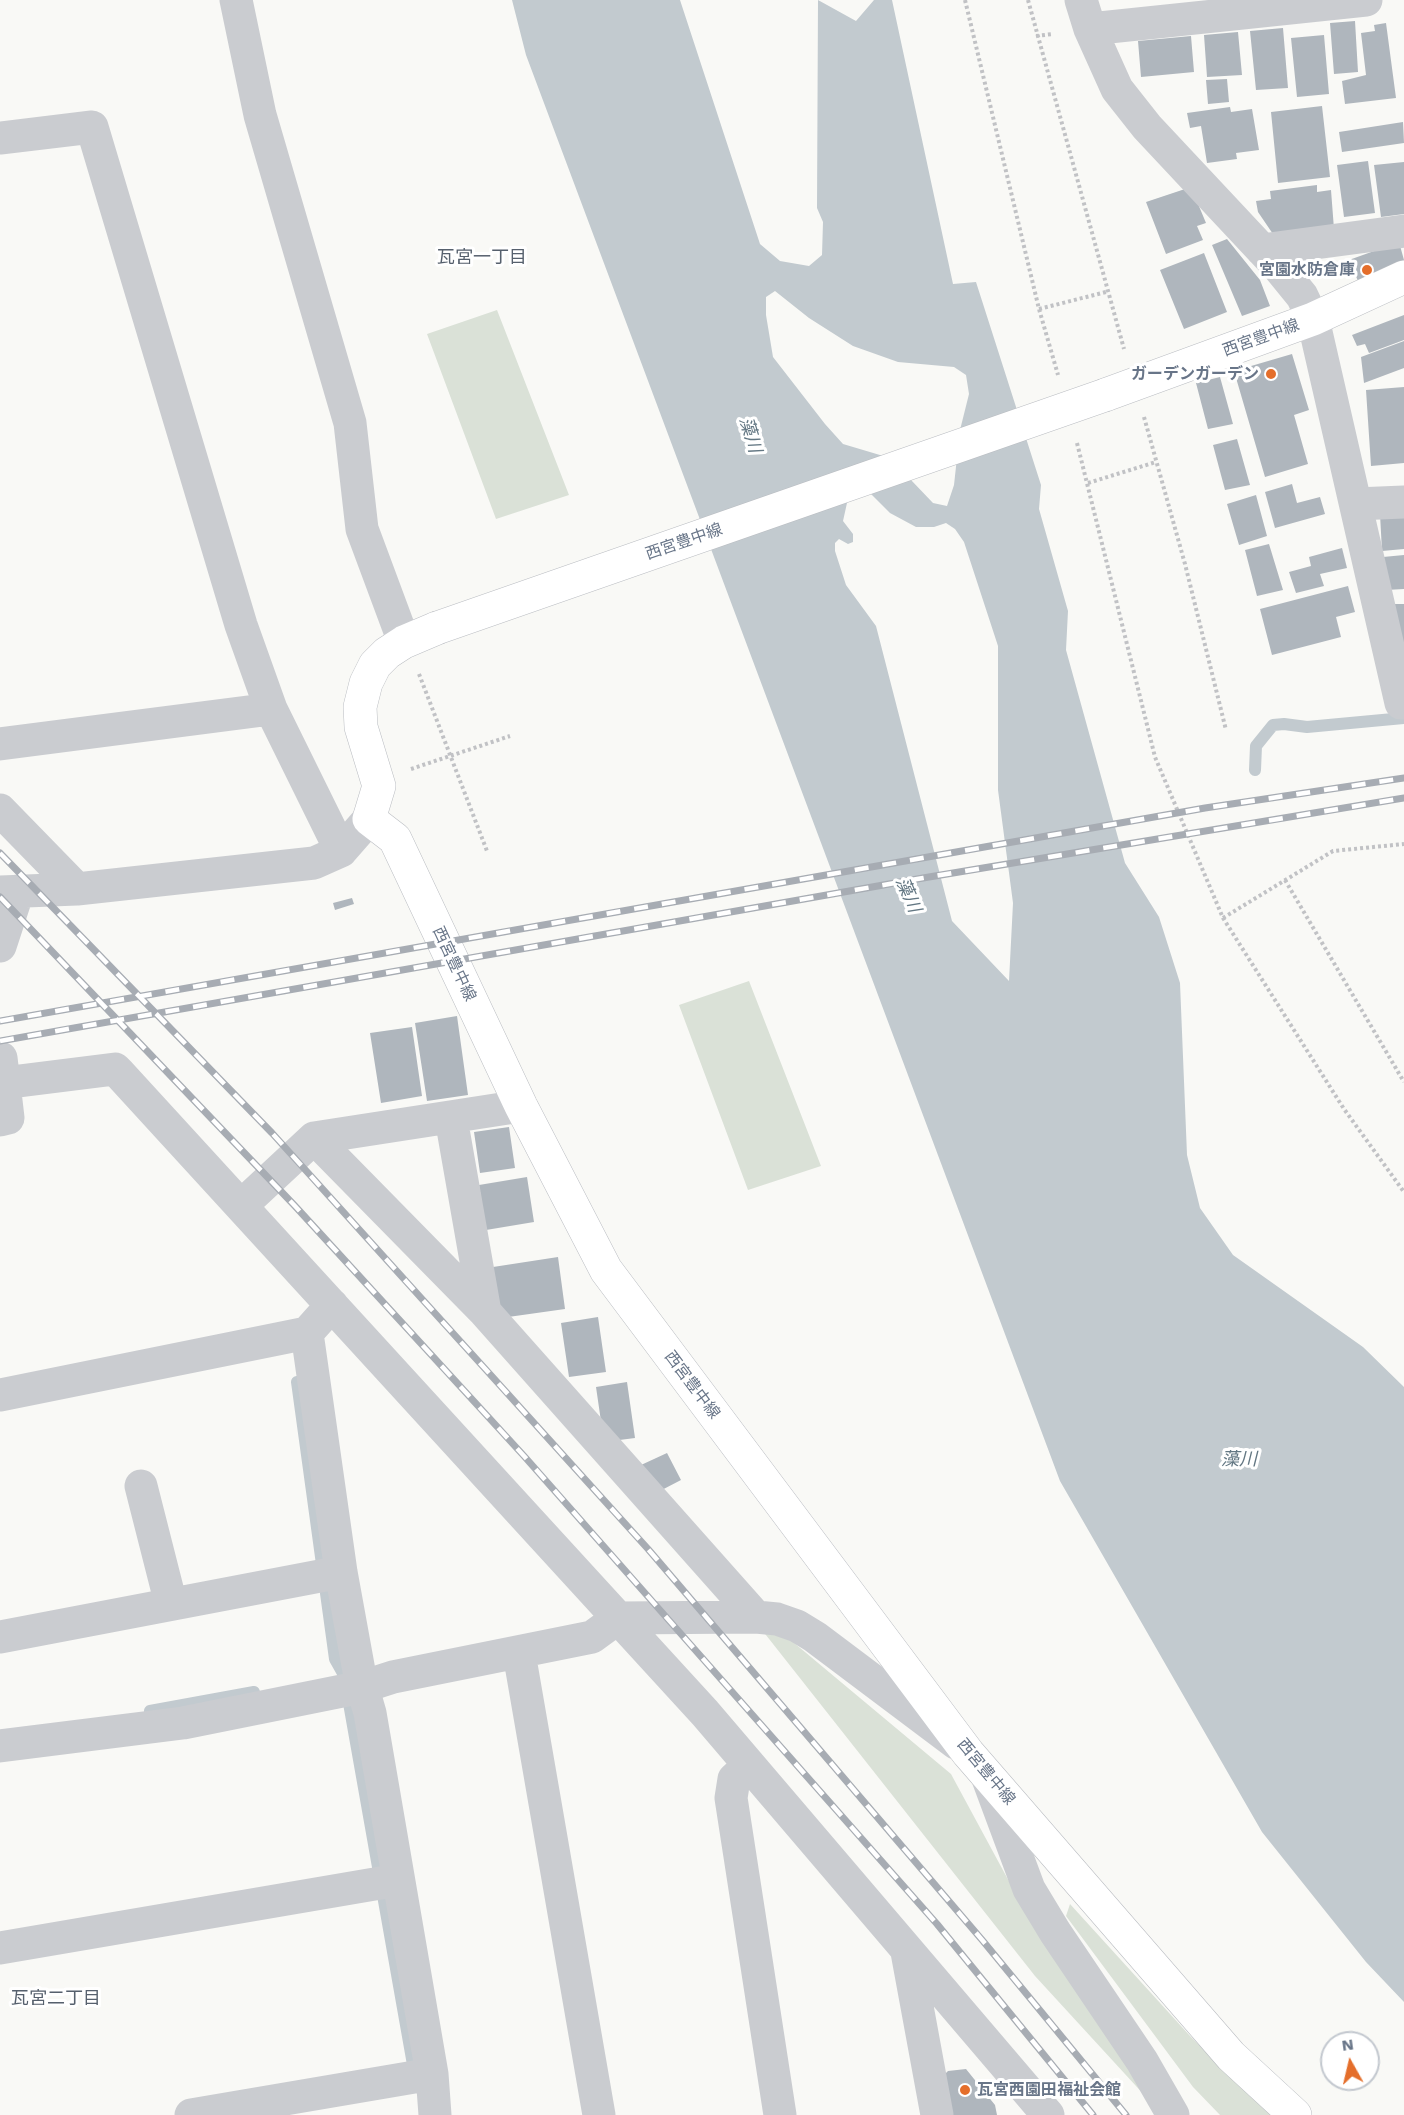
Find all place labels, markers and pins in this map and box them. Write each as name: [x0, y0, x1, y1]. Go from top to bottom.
place label: 宮園水防倉庫: [1259, 260, 1355, 280]
marker: 宮園水防倉庫: [1360, 263, 1374, 277]
place label: ガーデンガーデン: [1131, 364, 1259, 384]
marker: ガーデンガーデン: [1264, 367, 1278, 381]
place label: 瓦宮西園田福祉会館: [977, 2080, 1121, 2100]
marker: 瓦宮西園田福祉会館: [958, 2083, 972, 2097]

